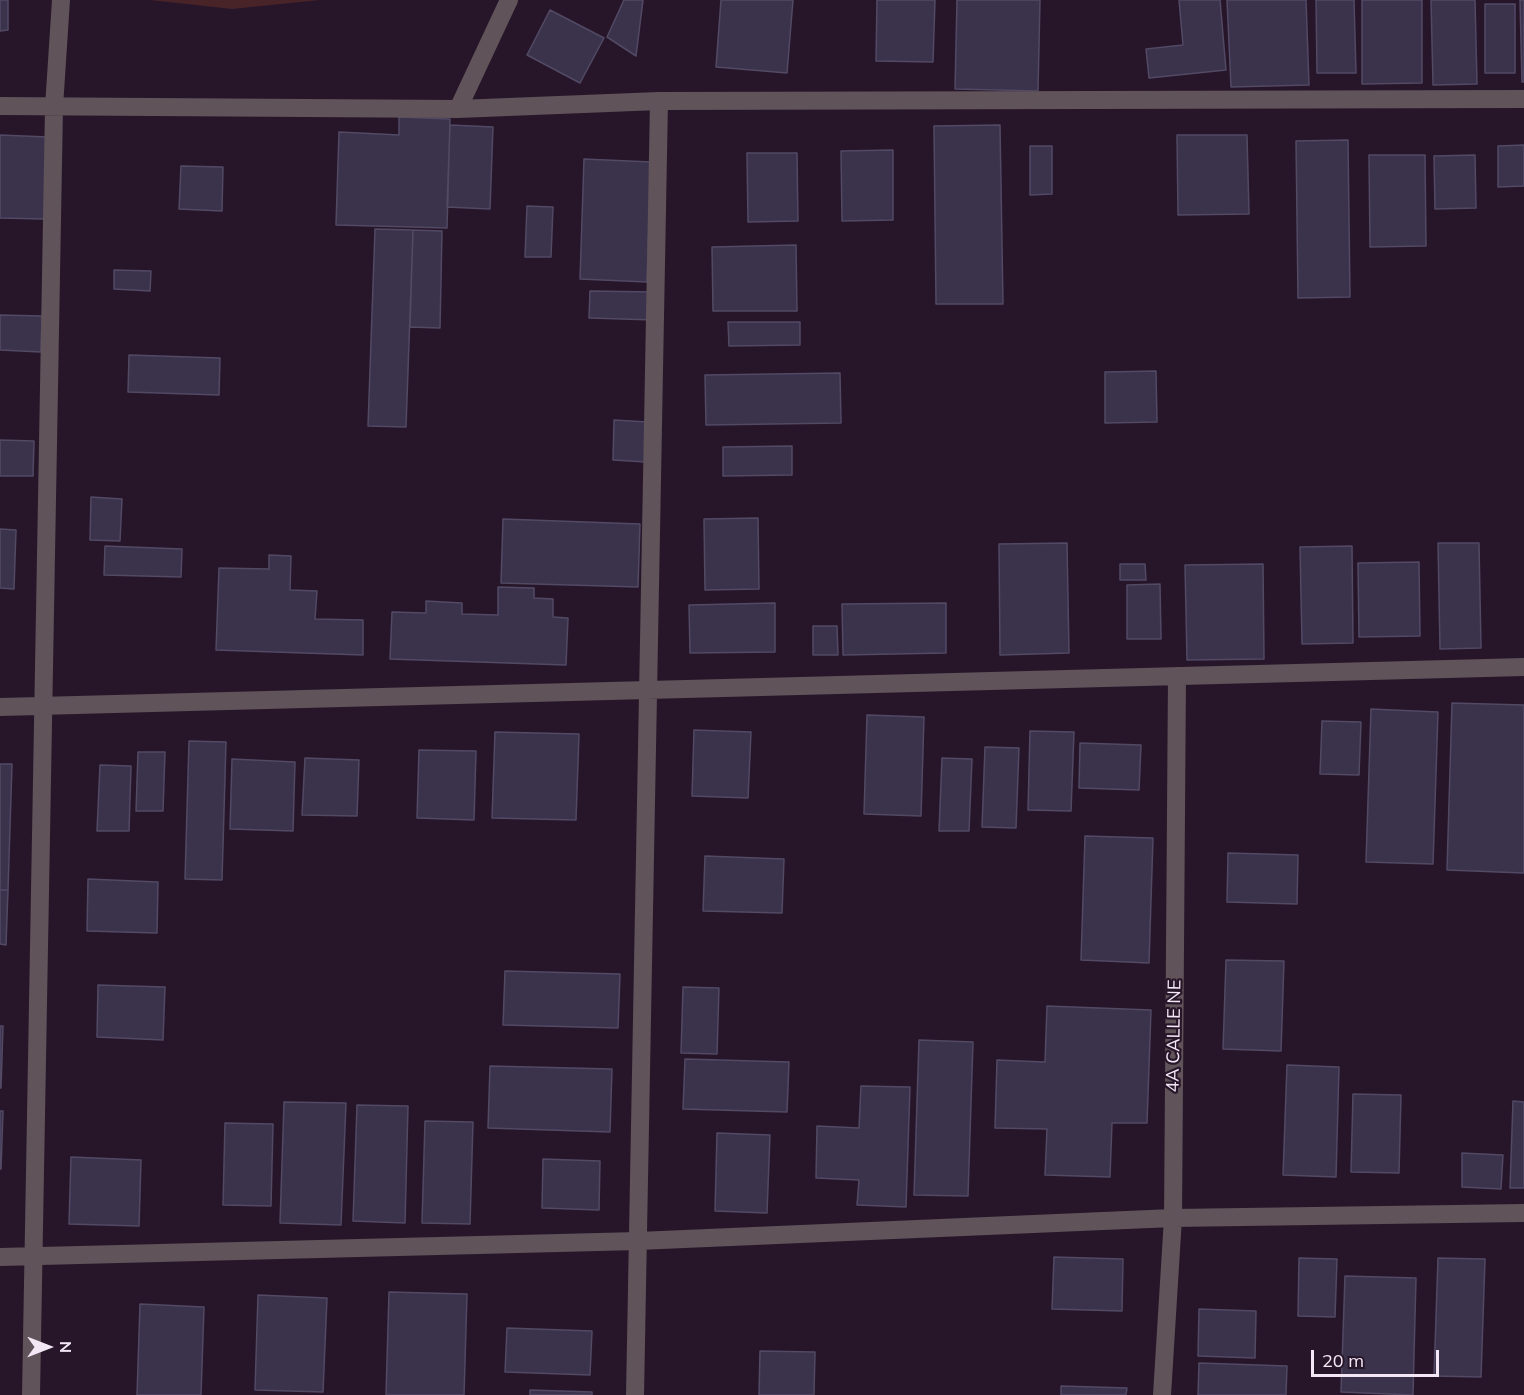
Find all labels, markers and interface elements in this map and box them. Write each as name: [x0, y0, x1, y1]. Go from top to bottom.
street label: 4A CALLE NE: [1162, 979, 1186, 1093]
north arrow: [18, 1317, 78, 1377]
scale bar: [1314, 1338, 1442, 1376]
text: N: [56, 1341, 76, 1353]
text: 20 m: [1322, 1349, 1364, 1372]

